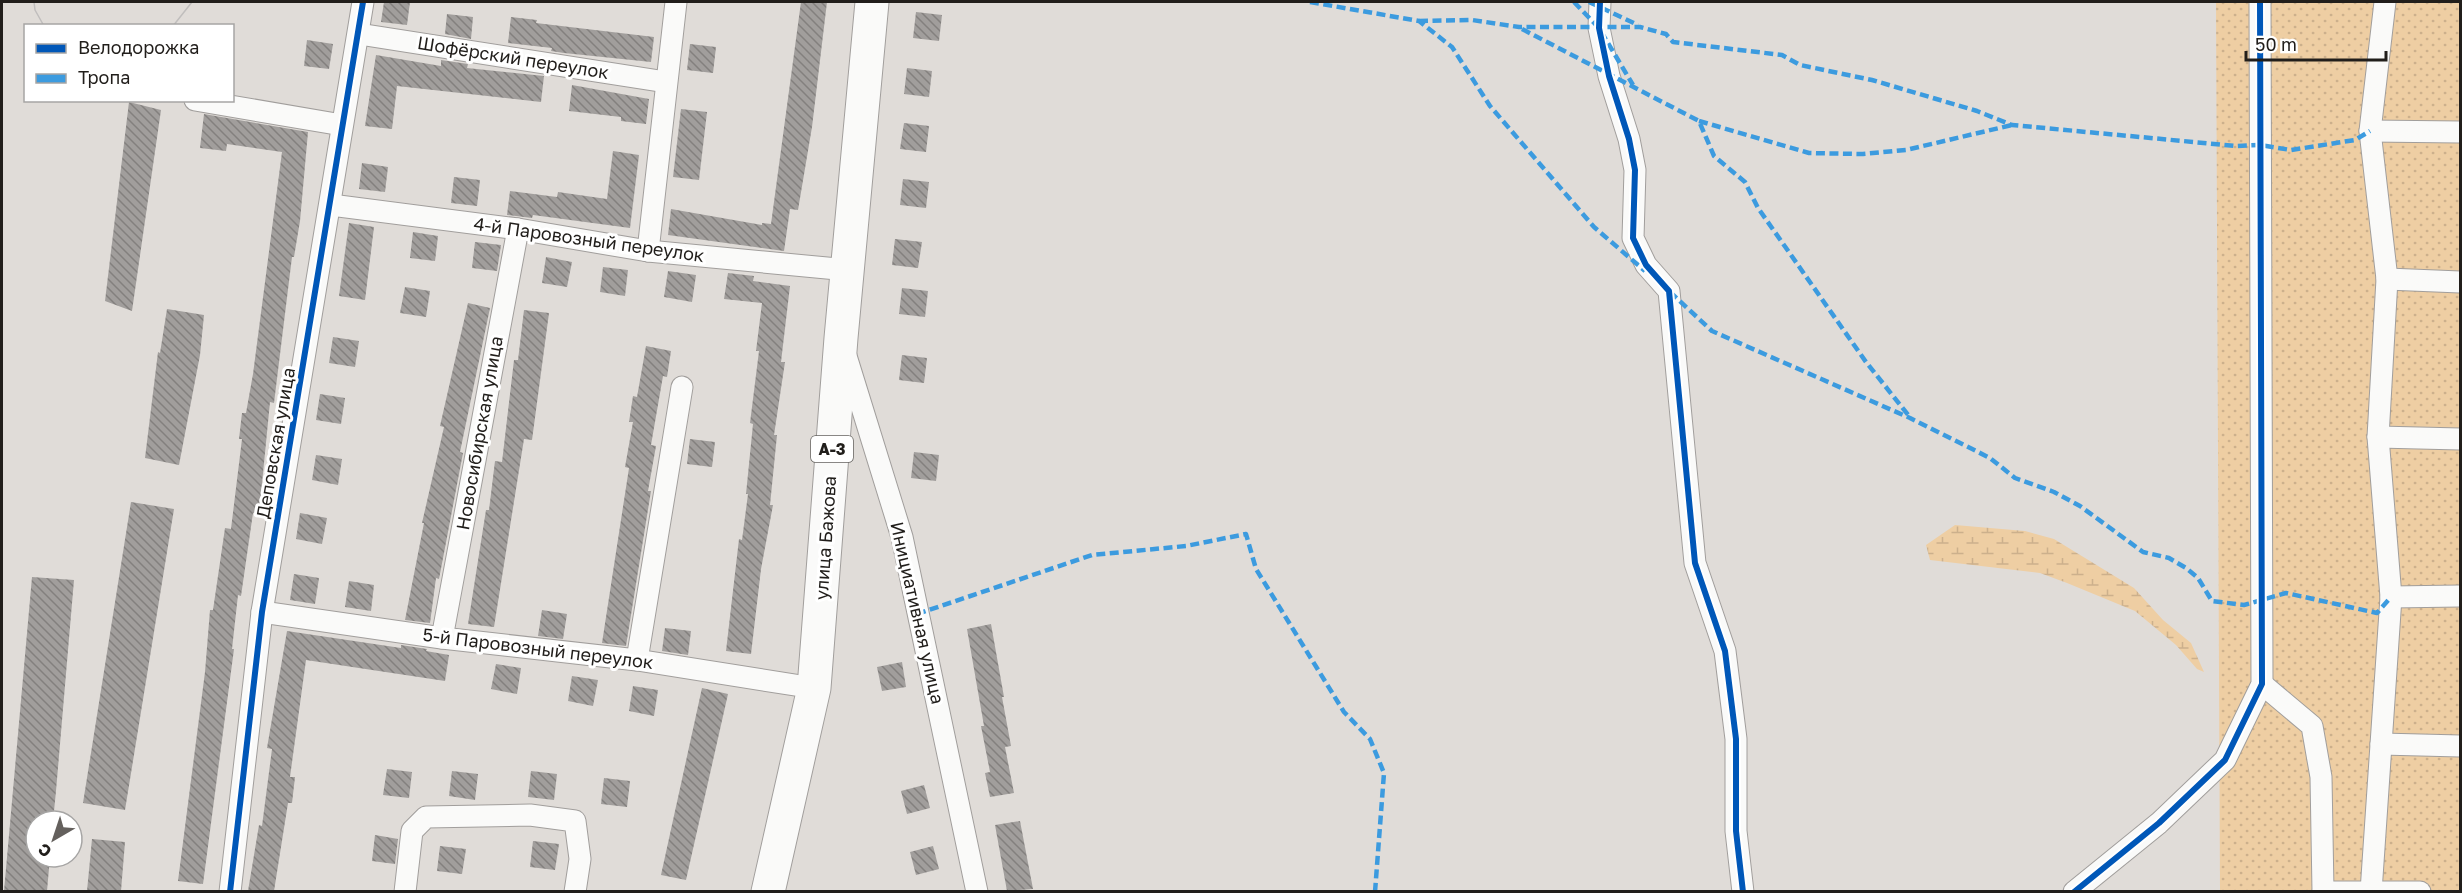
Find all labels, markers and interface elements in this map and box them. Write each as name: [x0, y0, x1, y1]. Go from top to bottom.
legend: [24, 24, 234, 102]
scale bar: [2246, 24, 2386, 62]
street label: Шофёрский переулок: [416, 31, 610, 83]
text: 50 m: [2255, 33, 2297, 55]
text: Велодорожка: [78, 36, 199, 58]
text: Тропа: [78, 66, 130, 88]
street label: 4-й Паровозный переулок: [472, 212, 706, 266]
street label: Новосибирская улица: [451, 334, 507, 532]
street label: Деповская улица: [251, 366, 299, 520]
road number: A-3: [811, 436, 853, 462]
street label: улица Бажова: [810, 475, 840, 601]
street label: Инициативная улица: [886, 519, 950, 706]
street label: 5-й Паровозный переулок: [422, 623, 655, 673]
north arrow: [24, 809, 84, 869]
text: С: [34, 839, 55, 862]

